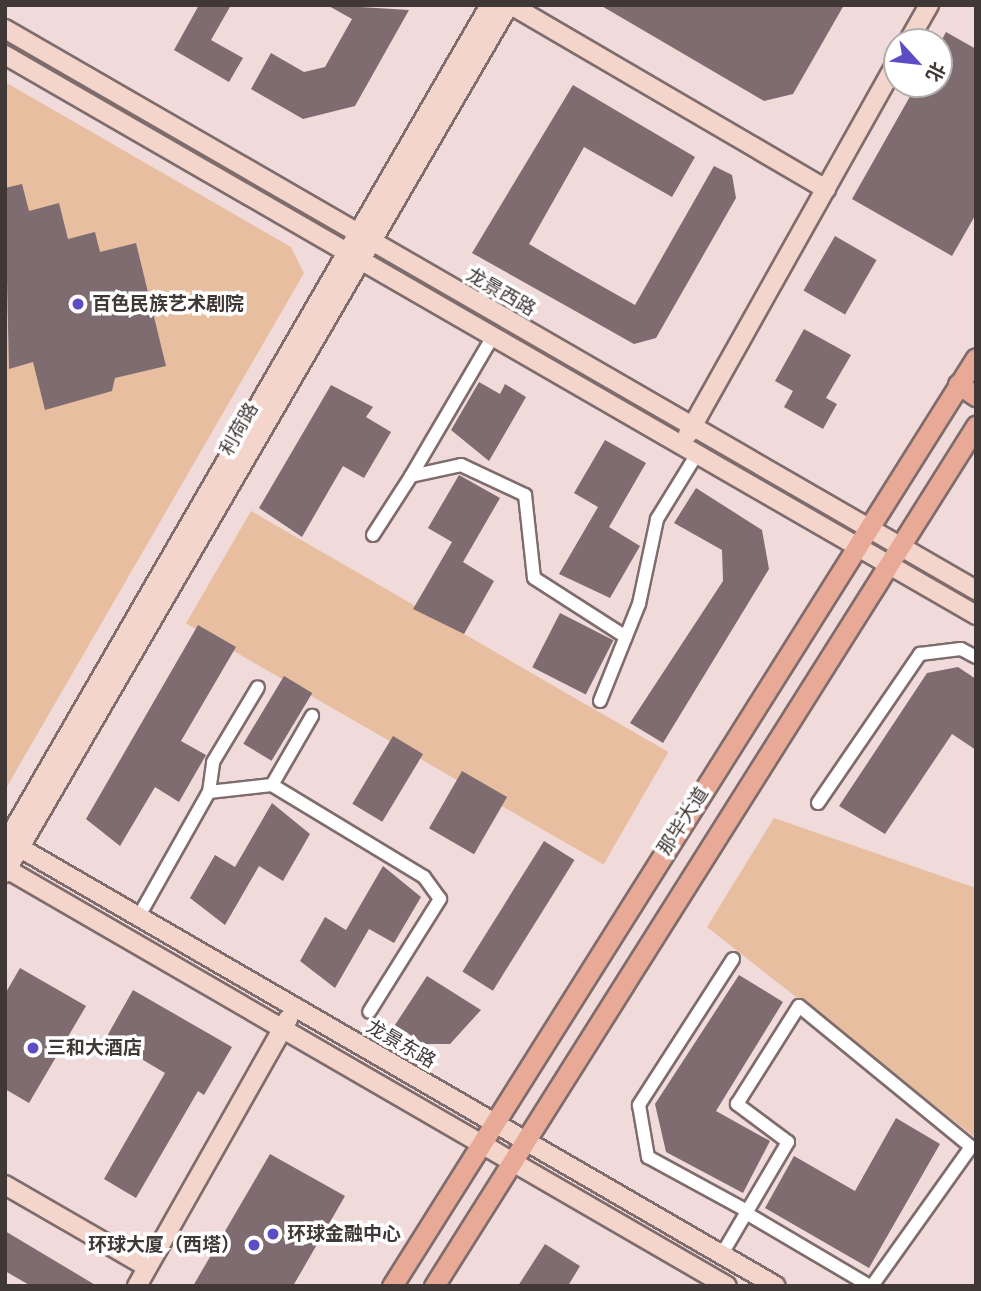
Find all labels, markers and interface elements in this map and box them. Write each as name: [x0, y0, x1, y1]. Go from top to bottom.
north arrow: [883, 28, 953, 98]
text: 北: [921, 58, 950, 86]
street label: 龙景西路: [462, 263, 540, 321]
place label: 百色民族艺术剧院: [92, 293, 244, 315]
marker: 百色民族艺术剧院: [70, 296, 86, 312]
street label: 利荷路: [215, 399, 263, 459]
street label: 那毕大道: [653, 783, 713, 859]
street label: 龙景东路: [362, 1015, 440, 1073]
place label: 三和大酒店: [47, 1037, 142, 1059]
marker: 三和大酒店: [25, 1040, 41, 1056]
place label: 环球金融中心: [287, 1223, 401, 1245]
marker: 环球金融中心: [265, 1226, 281, 1242]
place label: 环球大厦（西塔）: [88, 1234, 240, 1256]
marker: 环球大厦（西塔）: [246, 1237, 262, 1253]

